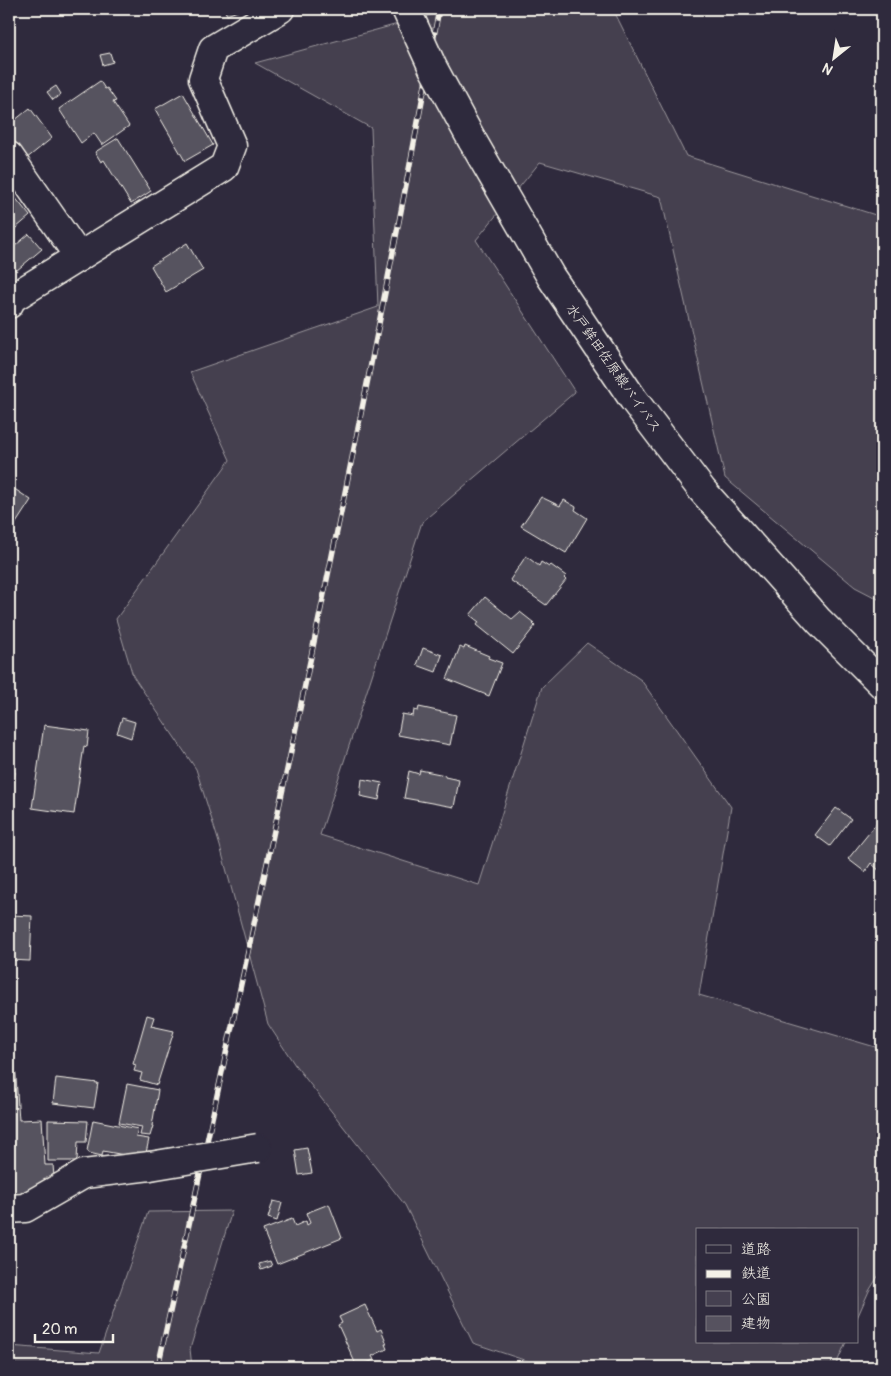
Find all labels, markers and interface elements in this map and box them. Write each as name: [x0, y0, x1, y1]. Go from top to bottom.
north arrow: [808, 32, 858, 82]
text: N: [819, 59, 836, 79]
street label: 水戸鉾田佐原線バイパス: [563, 300, 665, 436]
legend: [696, 1228, 858, 1344]
text: 道路: [741, 1240, 771, 1259]
text: 鉄道: [741, 1264, 771, 1283]
text: 公園: [741, 1290, 771, 1309]
scale bar: [35, 1311, 112, 1343]
text: 建物: [741, 1314, 771, 1333]
text: 20 m: [42, 1320, 77, 1339]

